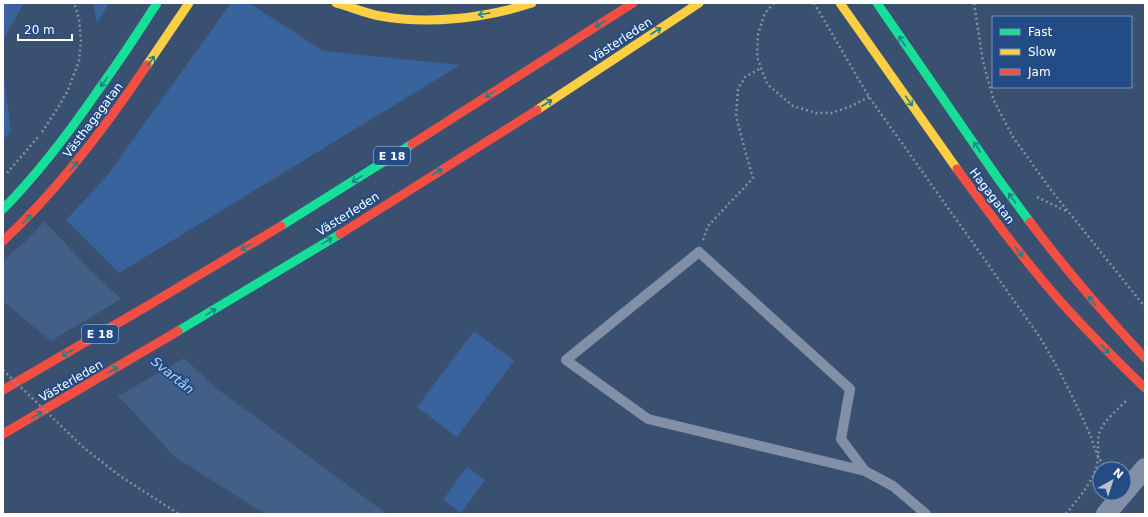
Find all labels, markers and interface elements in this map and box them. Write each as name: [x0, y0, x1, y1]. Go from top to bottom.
one-way arrow: [478, 10, 491, 18]
street label: Västerleden: [587, 15, 655, 65]
scale bar: [18, 16, 72, 42]
legend: [992, 16, 1132, 88]
one-way arrow: [594, 21, 606, 29]
text: 20 m: [24, 23, 55, 37]
text: Fast: [1028, 25, 1052, 39]
one-way arrow: [650, 27, 661, 36]
one-way arrow: [898, 36, 906, 47]
text: Slow: [1028, 45, 1056, 59]
one-way arrow: [147, 56, 155, 67]
text: Jam: [1027, 65, 1051, 79]
one-way arrow: [100, 76, 108, 87]
street label: Västhagagatan: [60, 80, 126, 160]
one-way arrow: [485, 90, 496, 98]
one-way arrow: [905, 95, 913, 106]
one-way arrow: [541, 99, 552, 107]
one-way arrow: [973, 142, 981, 153]
road number: E 18: [374, 147, 410, 165]
one-way arrow: [69, 160, 78, 171]
street label: Hagagatan: [967, 165, 1017, 227]
one-way arrow: [431, 168, 443, 176]
one-way arrow: [351, 175, 363, 183]
street label: Västerleden: [314, 189, 382, 239]
one-way arrow: [1008, 193, 1017, 204]
one-way arrow: [22, 214, 32, 224]
one-way arrow: [321, 237, 333, 245]
one-way arrow: [240, 243, 252, 251]
one-way arrow: [1015, 246, 1023, 257]
one-way arrow: [1088, 295, 1097, 306]
one-way arrow: [205, 307, 217, 315]
road number: E 18: [82, 325, 118, 343]
one-way arrow: [1100, 344, 1110, 354]
one-way arrow: [61, 350, 73, 358]
water label: Svartån: [148, 354, 197, 397]
street label: Västerleden: [37, 357, 105, 405]
one-way arrow: [107, 366, 119, 374]
one-way arrow: [31, 410, 43, 418]
north arrow: [1092, 461, 1132, 501]
text: N: [1110, 466, 1126, 482]

